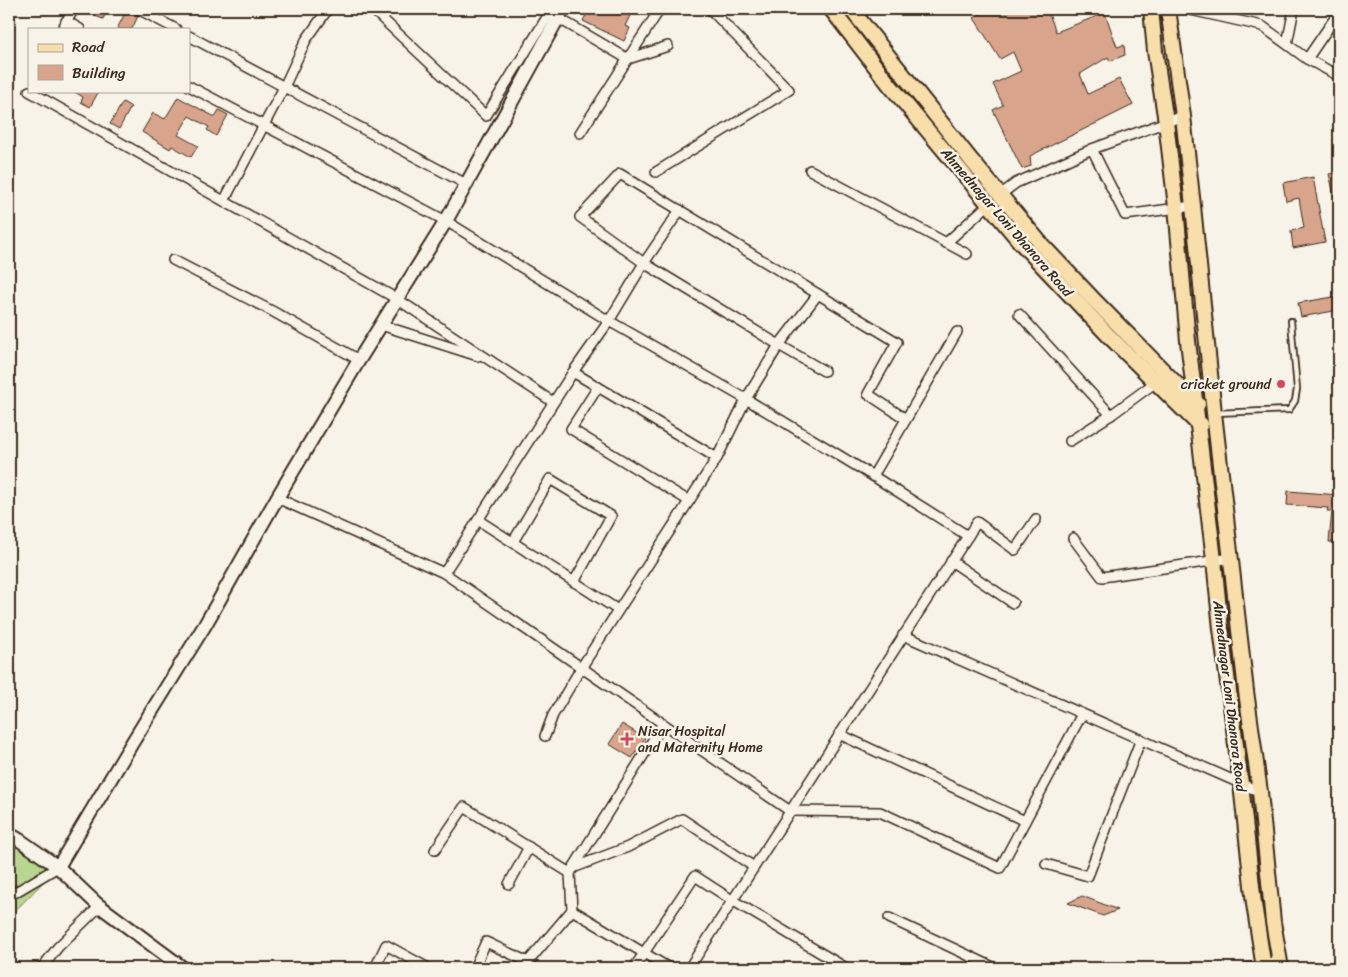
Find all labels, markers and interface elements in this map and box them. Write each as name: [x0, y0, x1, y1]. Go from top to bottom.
legend: [28, 28, 190, 92]
text: Road: [72, 34, 105, 60]
text: Building: [72, 60, 126, 86]
street label: Ahmednagar Loni Dhanora Road: [933, 141, 1080, 304]
place label: cricket ground: [1181, 372, 1273, 397]
marker: cricket ground: [1275, 378, 1287, 390]
street label: Ahmednagar Loni Dhanora Road: [1205, 598, 1254, 795]
place label: Nisar Hospital and Maternity Home: [638, 719, 763, 760]
marker: Nisar Hospital and Maternity Home: [620, 732, 634, 746]

